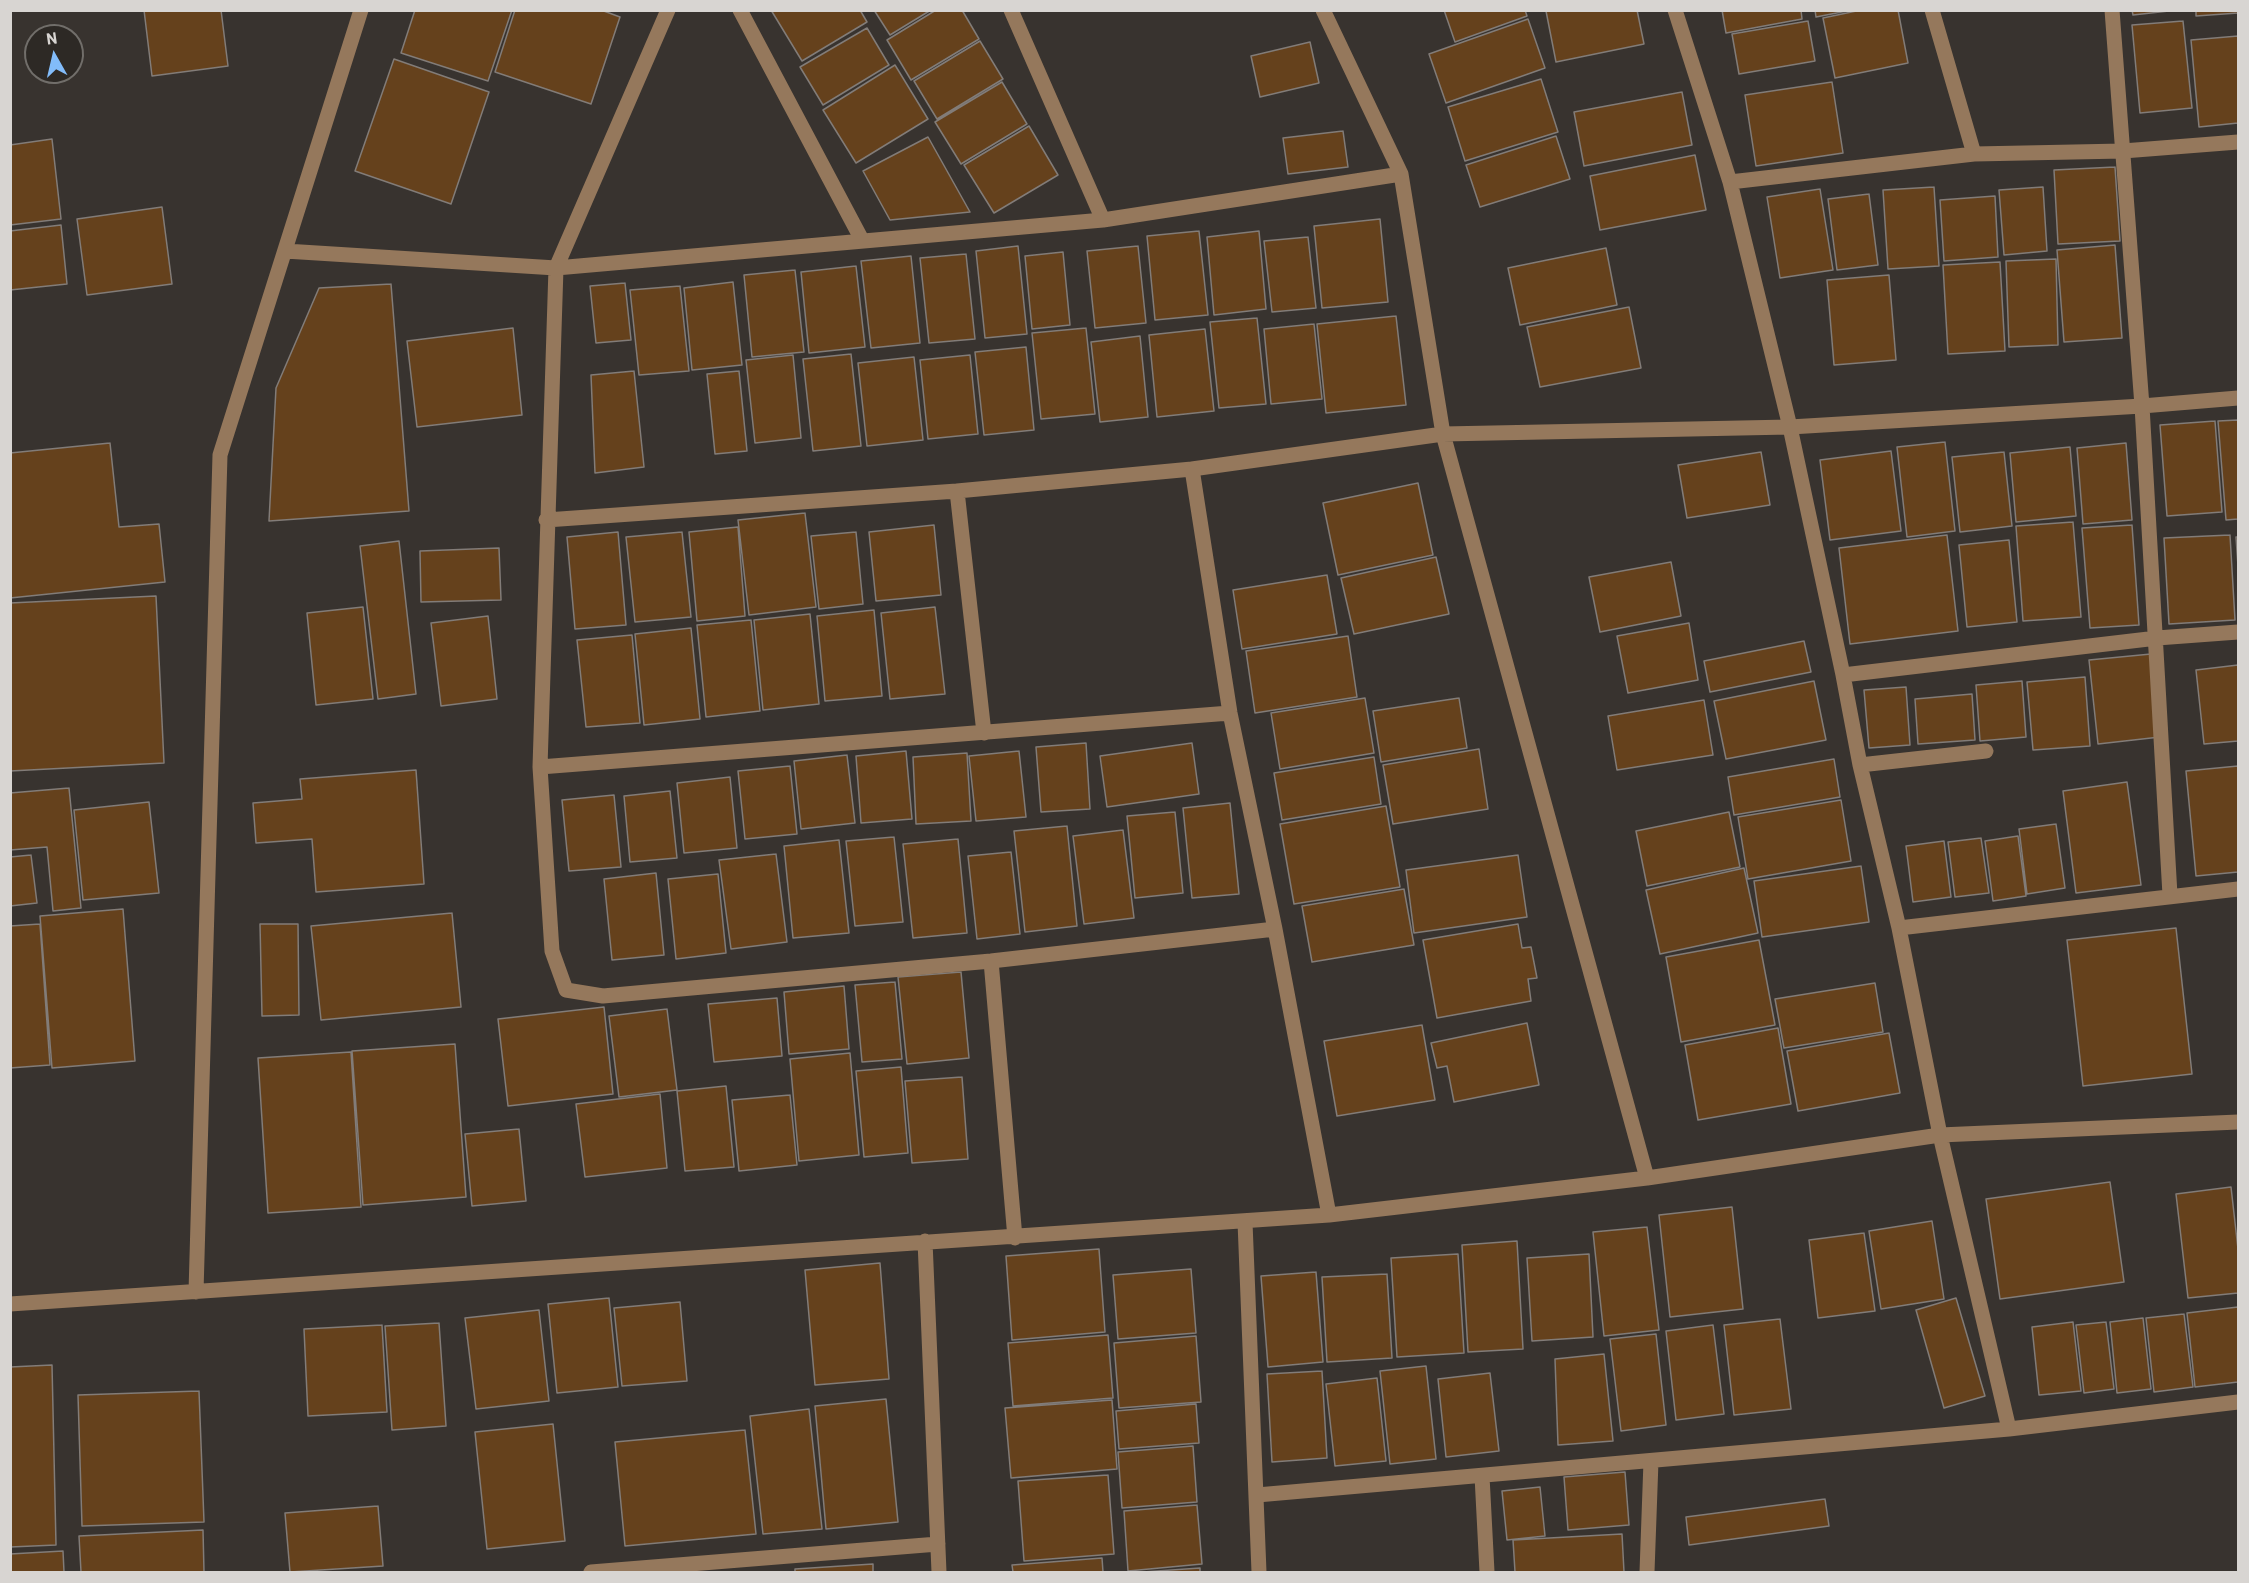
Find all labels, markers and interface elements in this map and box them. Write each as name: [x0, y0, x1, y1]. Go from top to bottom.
north arrow: [24, 24, 84, 84]
text: N: [45, 28, 58, 48]

